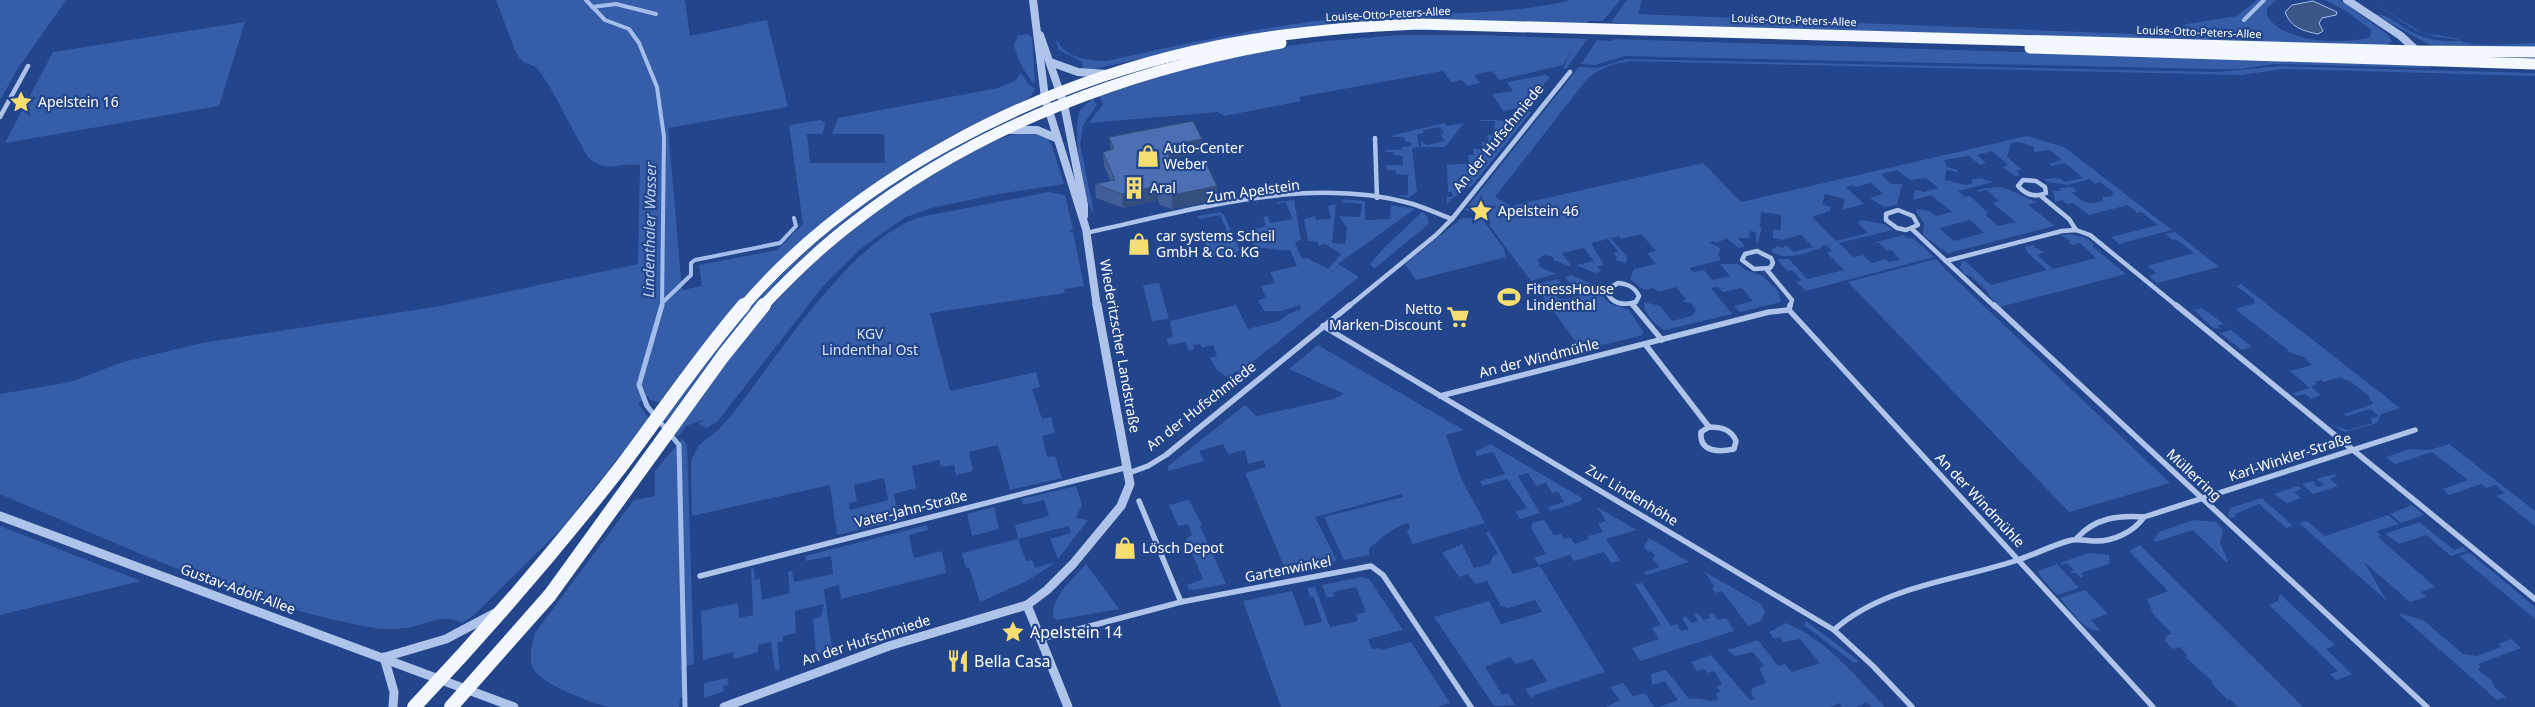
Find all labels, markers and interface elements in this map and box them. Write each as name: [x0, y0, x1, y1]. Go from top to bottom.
street label: Louise-Otto-Peters-Allee: [1325, 3, 1451, 24]
street label: Louise-Otto-Peters-Allee: [1731, 10, 1857, 29]
street label: Louise-Otto-Peters-Allee: [2136, 22, 2262, 41]
street label: An der Hufschmiede: [1448, 79, 1547, 196]
place icon: Apelstein 16: [8, 89, 34, 115]
place label: Apelstein 16: [38, 92, 119, 111]
place label: Auto-Center Weber: [1164, 138, 1244, 173]
shop icon: Auto-Center Weber: [1135, 143, 1161, 169]
water label: Lindenthaler Wasser: [638, 161, 660, 298]
building icon: Aral: [1121, 175, 1147, 201]
street label: Zum Apelstein: [1205, 175, 1301, 206]
place label: Aral: [1150, 178, 1176, 197]
place icon: Apelstein 46: [1468, 198, 1494, 224]
place label: Apelstein 46: [1498, 201, 1579, 220]
place label: car systems Scheil GmbH & Co. KG: [1156, 226, 1275, 261]
shop icon: car systems Scheil GmbH & Co. KG: [1126, 231, 1152, 257]
street label: Wiederitzscher Landstraße: [1096, 258, 1145, 434]
place label: FitnessHouse Lindenthal: [1526, 279, 1614, 314]
sports icon: FitnessHouse Lindenthal: [1496, 284, 1522, 310]
place label: Netto Marken-Discount: [1329, 299, 1442, 334]
supermarket icon: Netto Marken-Discount: [1445, 304, 1471, 330]
park label: KGV Lindenthal Ost: [822, 324, 918, 359]
street label: An der Windmühle: [1477, 333, 1601, 382]
street label: An der Hufschmiede: [1142, 357, 1259, 454]
street label: Karl-Winkler-Straße: [2226, 428, 2354, 485]
street label: Müllerring: [2163, 444, 2226, 505]
street label: An der Windmühle: [1931, 448, 2029, 551]
street label: Zur Lindenhöhe: [1583, 460, 1682, 530]
street label: Vater-Jahn-Straße: [853, 485, 969, 532]
shop icon: Lösch Depot: [1112, 535, 1138, 561]
place label: Lösch Depot: [1142, 538, 1224, 557]
street label: Gartenwinkel: [1243, 551, 1333, 586]
street label: Gustav-Adolf-Allee: [178, 559, 298, 618]
street label: An der Hufschmiede: [799, 610, 933, 669]
place icon: Apelstein 14: [1000, 619, 1026, 645]
place label: Apelstein 14: [1030, 621, 1122, 643]
restaurant icon: Bella Casa: [945, 648, 971, 674]
place label: Bella Casa: [974, 650, 1051, 672]

